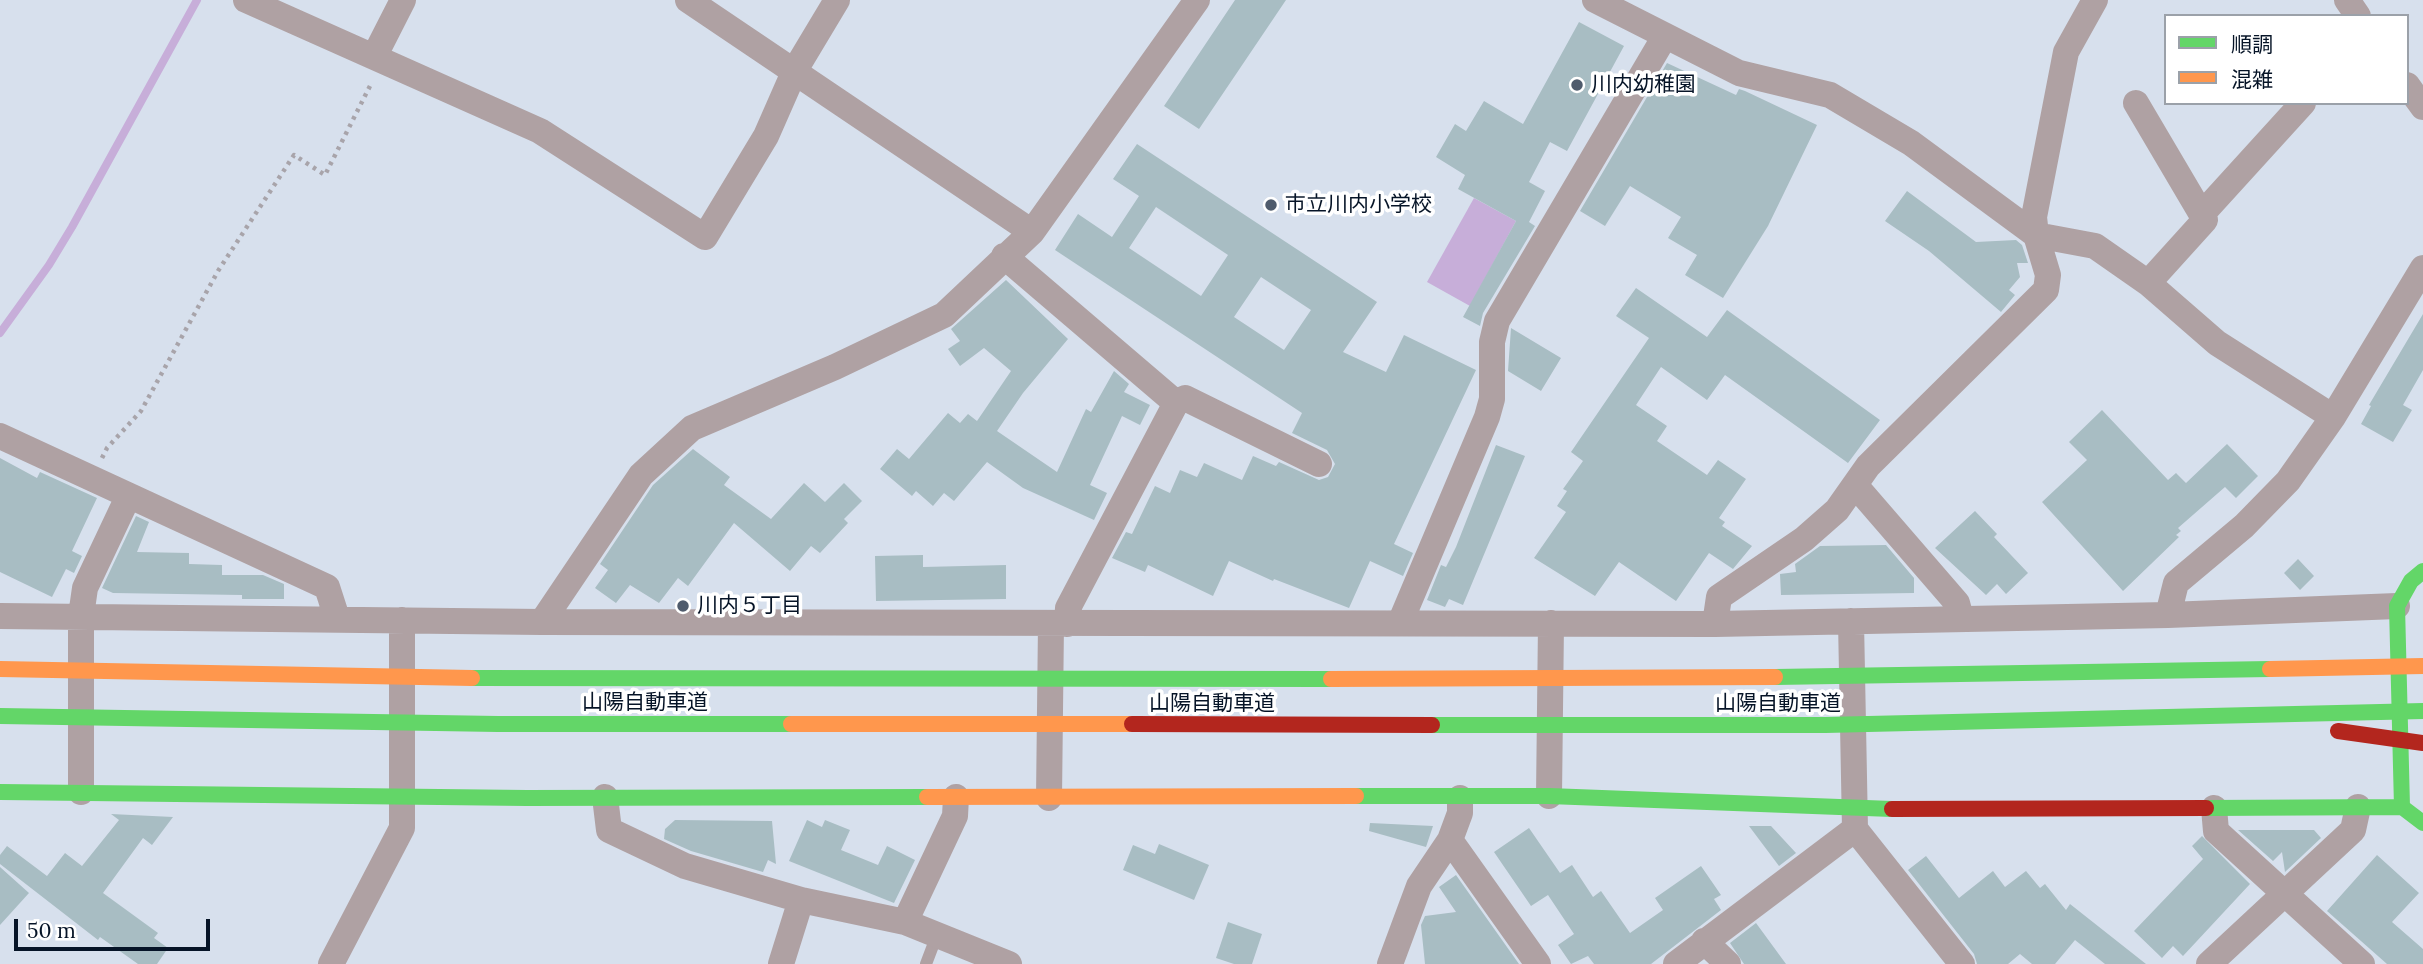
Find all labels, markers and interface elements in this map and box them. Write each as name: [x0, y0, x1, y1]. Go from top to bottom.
legend: [2164, 14, 2409, 105]
text: 順調: [2231, 31, 2273, 58]
text: 混雑: [2231, 66, 2273, 93]
place label: 川内幼稚園: [1591, 72, 1696, 98]
marker: 川内幼稚園: [1569, 77, 1585, 93]
place label: 市立川内小学校: [1285, 192, 1432, 218]
marker: 市立川内小学校: [1263, 197, 1279, 213]
place label: 川内５丁目: [697, 593, 802, 619]
marker: 川内５丁目: [675, 598, 691, 614]
street label: 山陽自動車道: [582, 690, 708, 716]
street label: 山陽自動車道: [1149, 691, 1275, 717]
street label: 山陽自動車道: [1715, 691, 1841, 717]
scale bar: [18, 904, 214, 948]
text: 50 m: [27, 917, 76, 944]

